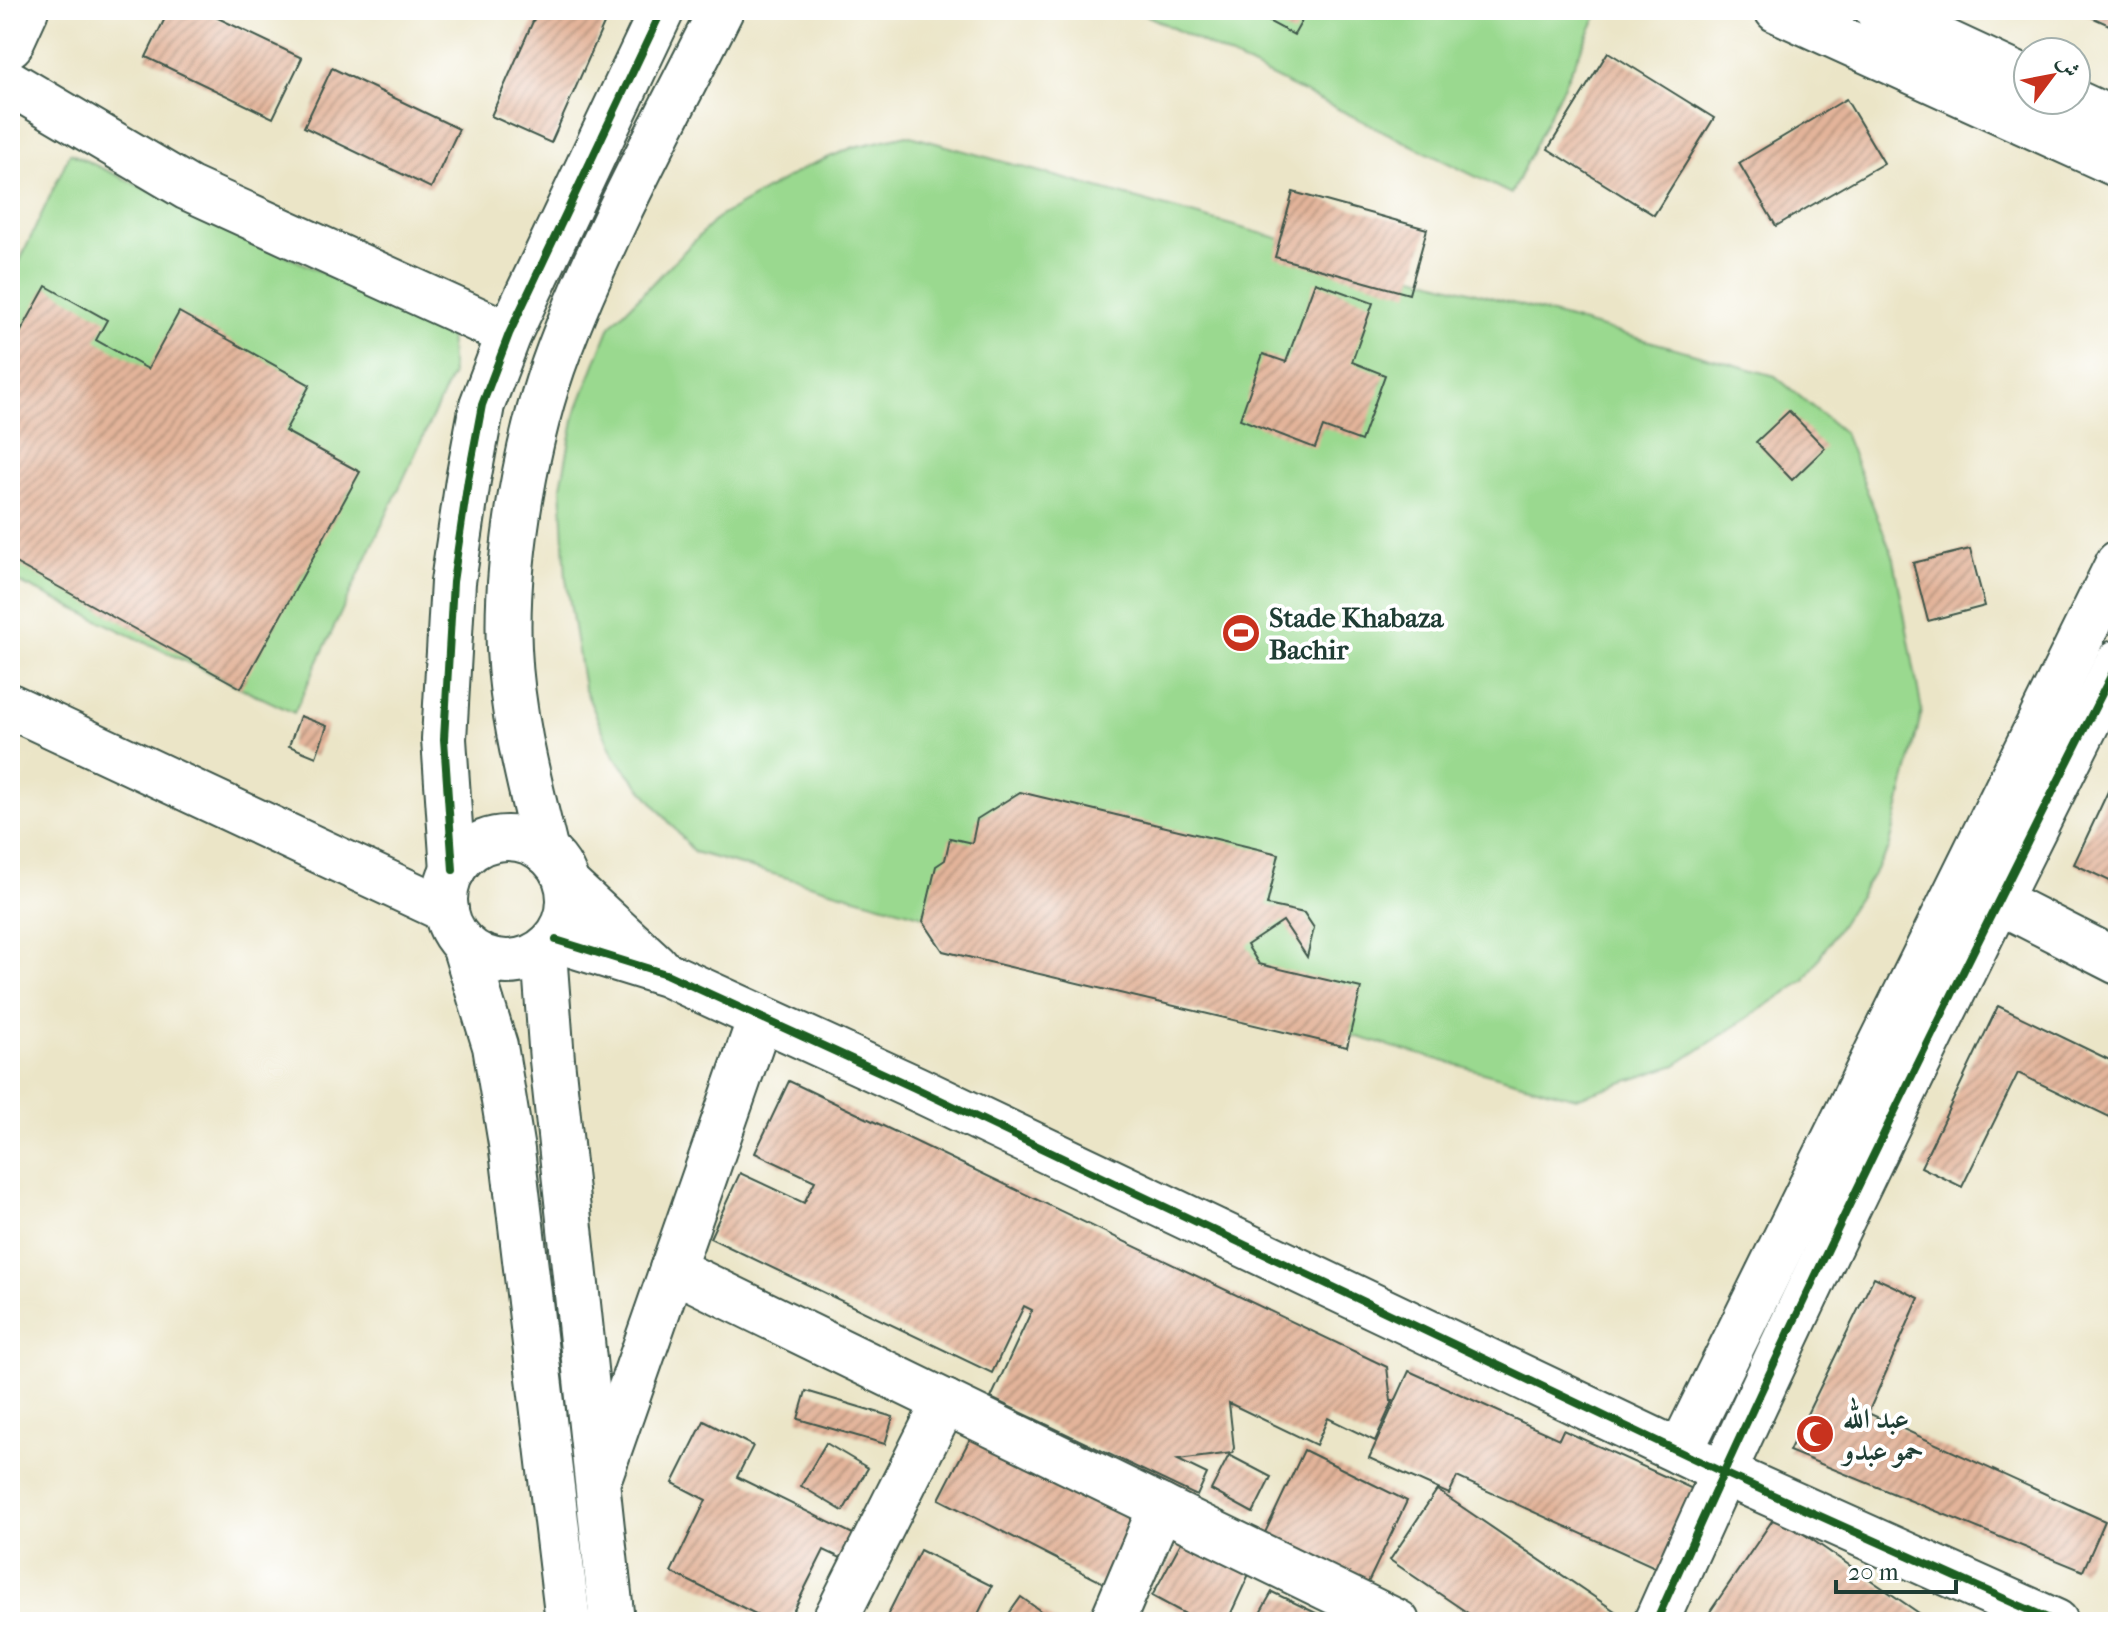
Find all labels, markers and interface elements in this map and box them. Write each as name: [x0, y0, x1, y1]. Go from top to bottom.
north arrow: [2012, 36, 2092, 116]
text: ش: [2051, 50, 2085, 82]
place label: Stade Khabaza Bachir: [1269, 601, 1445, 666]
sports icon: Stade Khabaza Bachir: [1220, 612, 1262, 654]
place label: عبد الله حمو عبدو: [1840, 1396, 1924, 1468]
mosque icon: عبد الله حمو عبدو: [1794, 1413, 1836, 1455]
scale bar: [1836, 1544, 1956, 1594]
text: 20 m: [1848, 1558, 1899, 1586]

